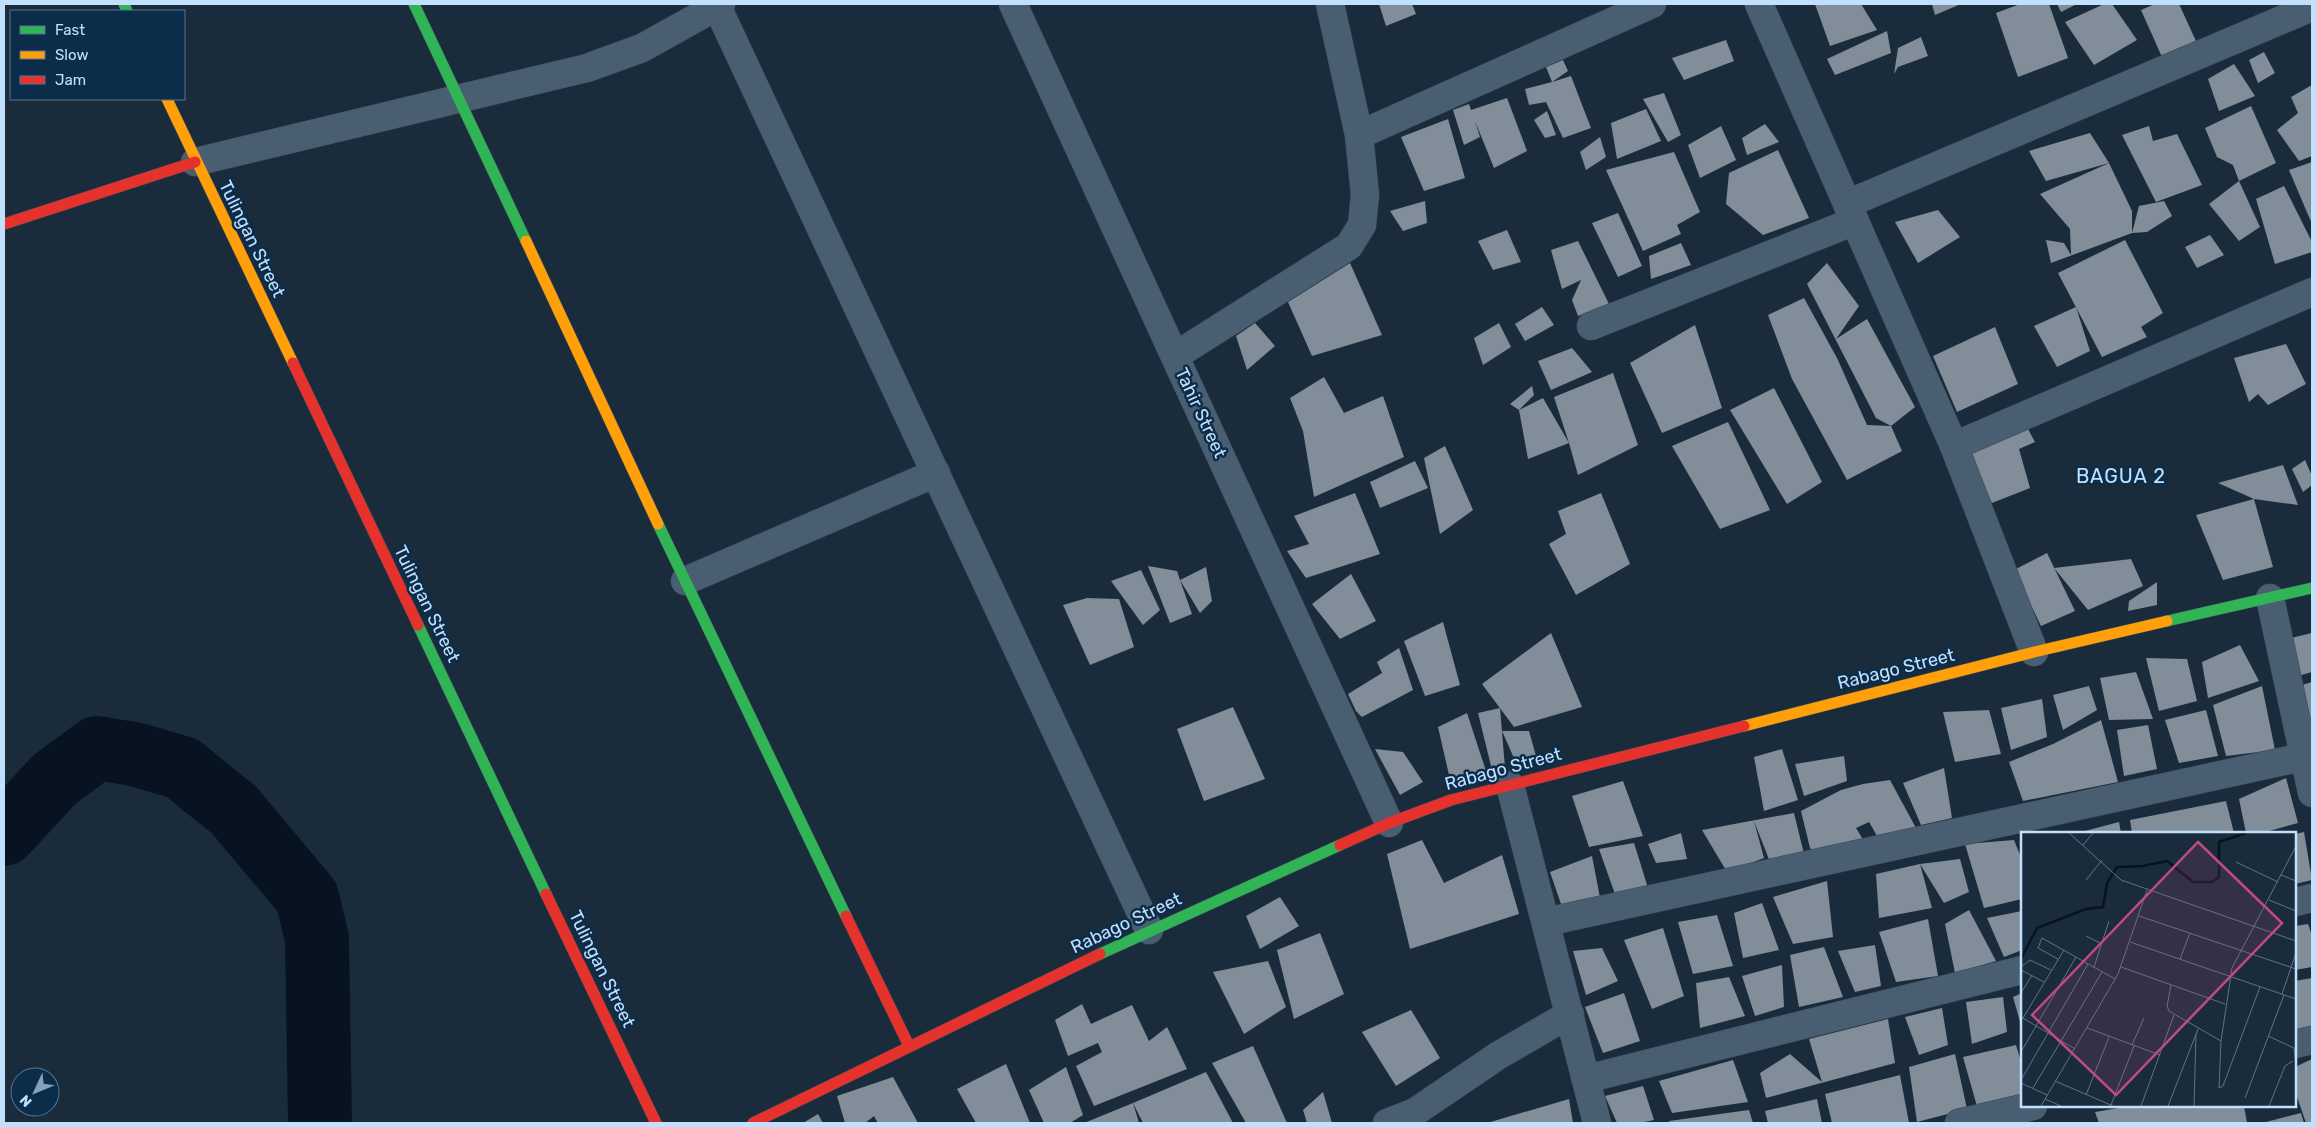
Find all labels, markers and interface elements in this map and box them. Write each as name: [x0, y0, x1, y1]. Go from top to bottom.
legend: [10, 10, 185, 100]
text: Fast: [55, 21, 85, 39]
text: Slow: [55, 46, 88, 64]
text: Jam: [55, 71, 86, 89]
street label: Tulingan Street: [214, 177, 290, 301]
street label: Tahir Street: [1171, 364, 1231, 462]
district label: BAGUA 2: [2076, 464, 2166, 488]
street label: Tulingan Street: [389, 542, 465, 666]
street label: Rabago Street: [1835, 644, 1957, 694]
street label: Rabago Street: [1442, 743, 1564, 795]
inset map: [2021, 832, 2296, 1107]
street label: Rabago Street: [1067, 888, 1185, 958]
street label: Tulingan Street: [564, 907, 640, 1031]
north arrow: [10, 1067, 60, 1117]
text: N: [16, 1091, 36, 1110]

